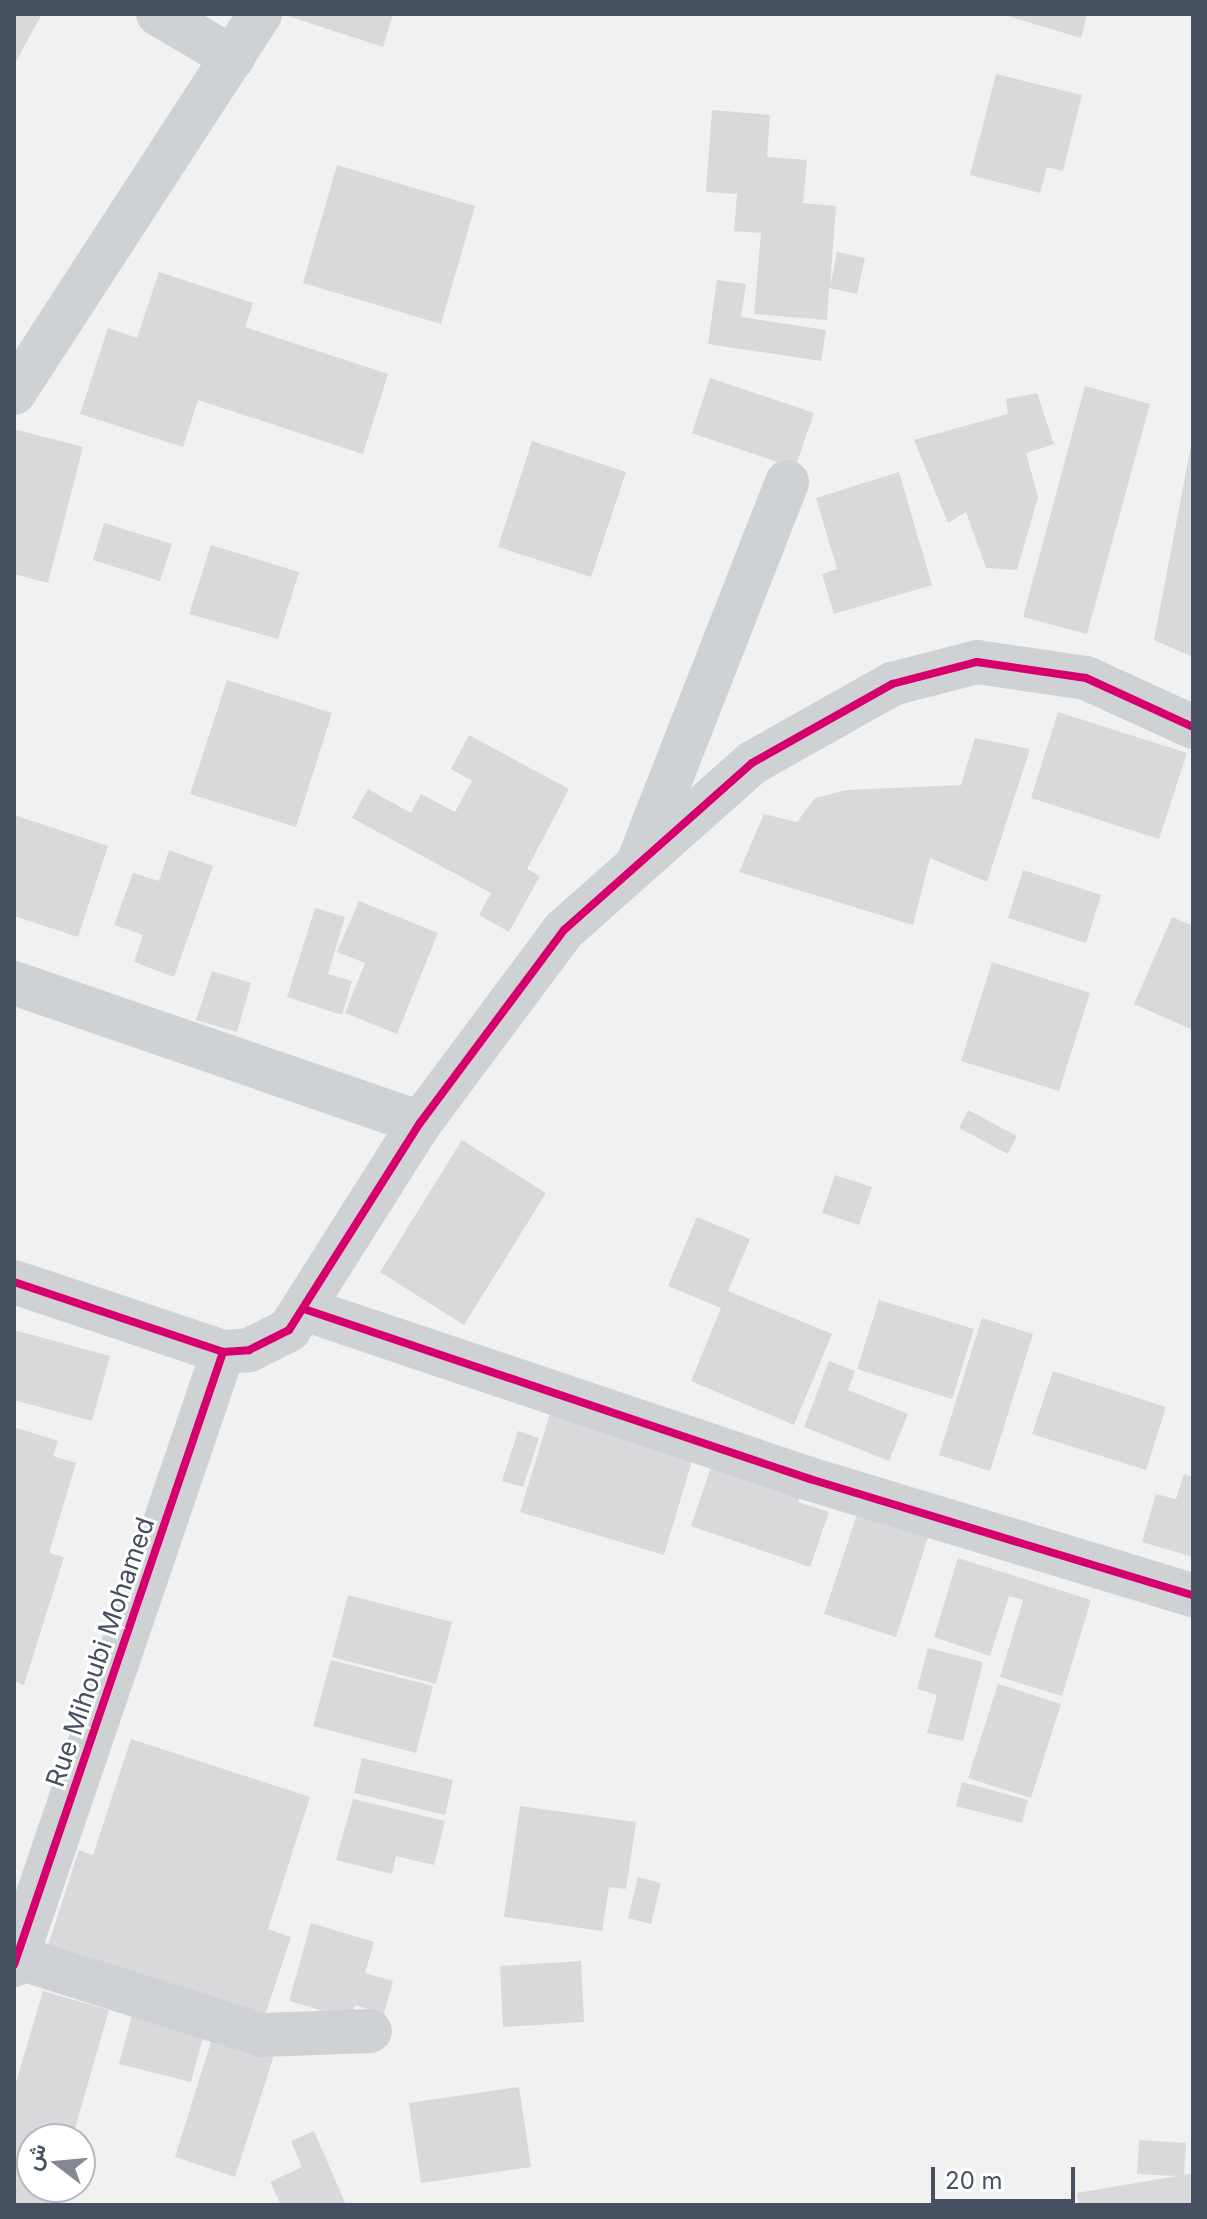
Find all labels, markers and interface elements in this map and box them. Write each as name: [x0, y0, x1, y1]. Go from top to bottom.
street label: Rue Mihoubi Mohamed: [39, 1513, 161, 1791]
north arrow: [16, 2123, 96, 2203]
text: ش: [19, 2141, 51, 2173]
scale bar: [935, 2151, 1079, 2201]
text: 20 m: [945, 2166, 1003, 2195]

